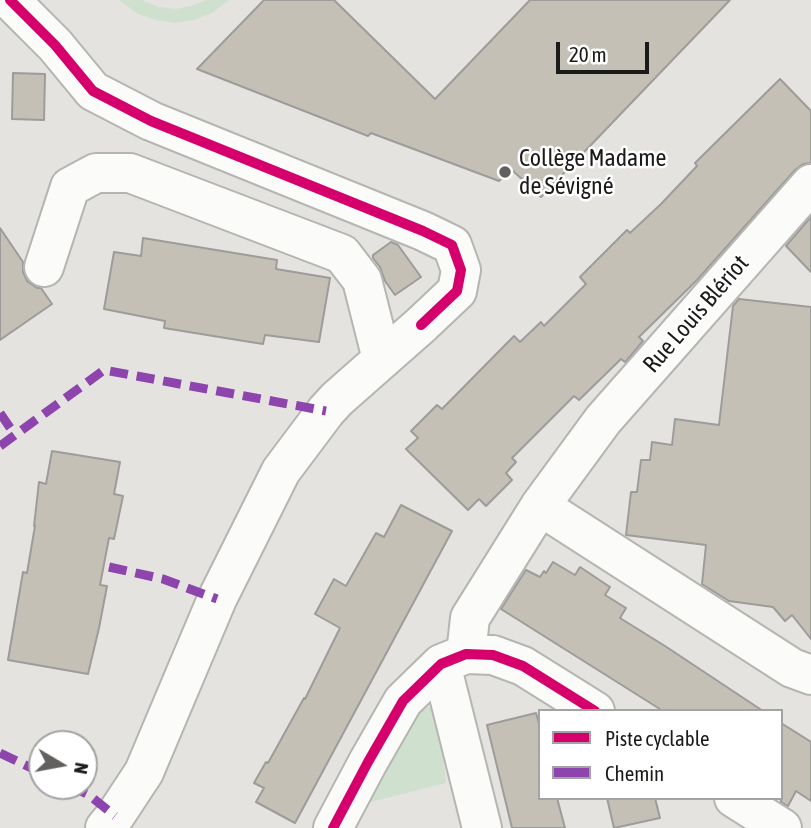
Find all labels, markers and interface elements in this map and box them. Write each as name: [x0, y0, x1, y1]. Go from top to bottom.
scale bar: [559, 28, 652, 72]
text: 20 m: [569, 42, 607, 66]
place label: Collège Madame de Sévigné: [519, 144, 666, 200]
marker: Collège Madame de Sévigné: [497, 164, 513, 180]
street label: Rue Louis Blériot: [637, 249, 755, 379]
legend: [538, 709, 783, 800]
text: Piste cyclable: [605, 726, 710, 750]
north arrow: [28, 730, 98, 800]
text: N: [70, 761, 94, 776]
text: Chemin: [605, 761, 664, 785]

